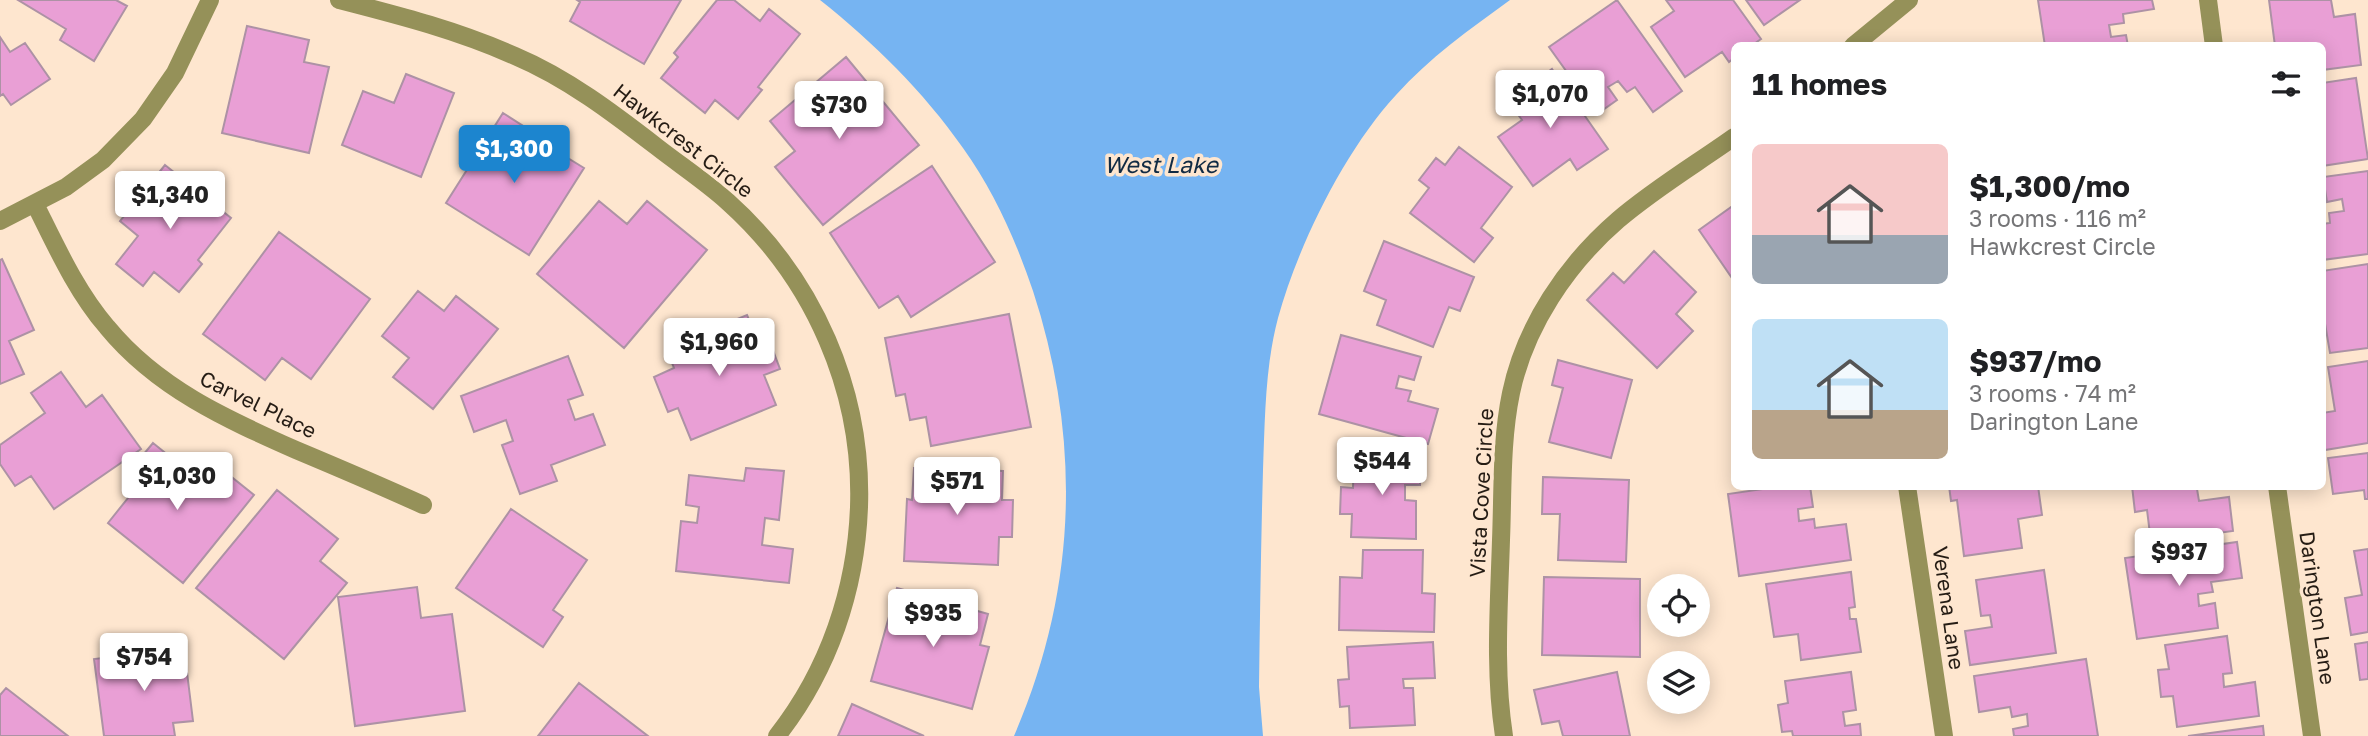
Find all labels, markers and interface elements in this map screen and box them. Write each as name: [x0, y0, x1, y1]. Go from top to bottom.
icon: filters: [2267, 65, 2305, 103]
text: 11 homes: [1752, 66, 1887, 102]
pin: $1,070: [1493, 71, 1607, 130]
street label: Hawkcrest Circle: [608, 77, 759, 203]
text: $1,070: [1511, 79, 1589, 107]
pin: $730: [798, 82, 880, 141]
text: $730: [811, 90, 867, 118]
pin: $1,300: [457, 125, 571, 185]
text: $1,300: [475, 134, 553, 162]
water label: West Lake: [1104, 150, 1220, 178]
text: $1,300/mo: [1969, 168, 2130, 204]
pin: $1,340: [113, 172, 227, 231]
icon: home: [1808, 172, 1892, 256]
text: $1,340: [131, 180, 209, 208]
text: 3 rooms · 116 m²: [1969, 204, 2146, 232]
text: Hawkcrest Circle: [1969, 232, 2156, 260]
pin: $1,960: [662, 318, 776, 378]
text: $1,960: [680, 327, 758, 355]
text: $937/mo: [1969, 343, 2101, 379]
icon: home: [1808, 347, 1892, 431]
street label: Carvel Place: [196, 365, 321, 443]
text: 3 rooms · 74 m²: [1969, 379, 2136, 407]
text: Darington Lane: [1969, 407, 2138, 435]
street label: Vista Cove Circle: [1464, 408, 1498, 578]
pin: $544: [1341, 438, 1423, 497]
text: $544: [1353, 446, 1411, 474]
pin: $1,030: [120, 452, 234, 512]
pin: $571: [916, 458, 998, 517]
text: $1,030: [138, 461, 216, 489]
text: $571: [930, 466, 984, 494]
pin: $937: [2138, 528, 2220, 588]
street label: Darington Lane: [2294, 530, 2342, 686]
text: $937: [2151, 537, 2207, 565]
street label: Verena Lane: [1927, 544, 1971, 671]
map controls: [1647, 574, 1710, 714]
button: locate: [1647, 574, 1710, 637]
pin: $935: [892, 590, 974, 649]
text: $935: [904, 598, 962, 626]
pin: $754: [103, 634, 185, 693]
text: $754: [116, 642, 172, 670]
button: layers: [1647, 651, 1710, 714]

